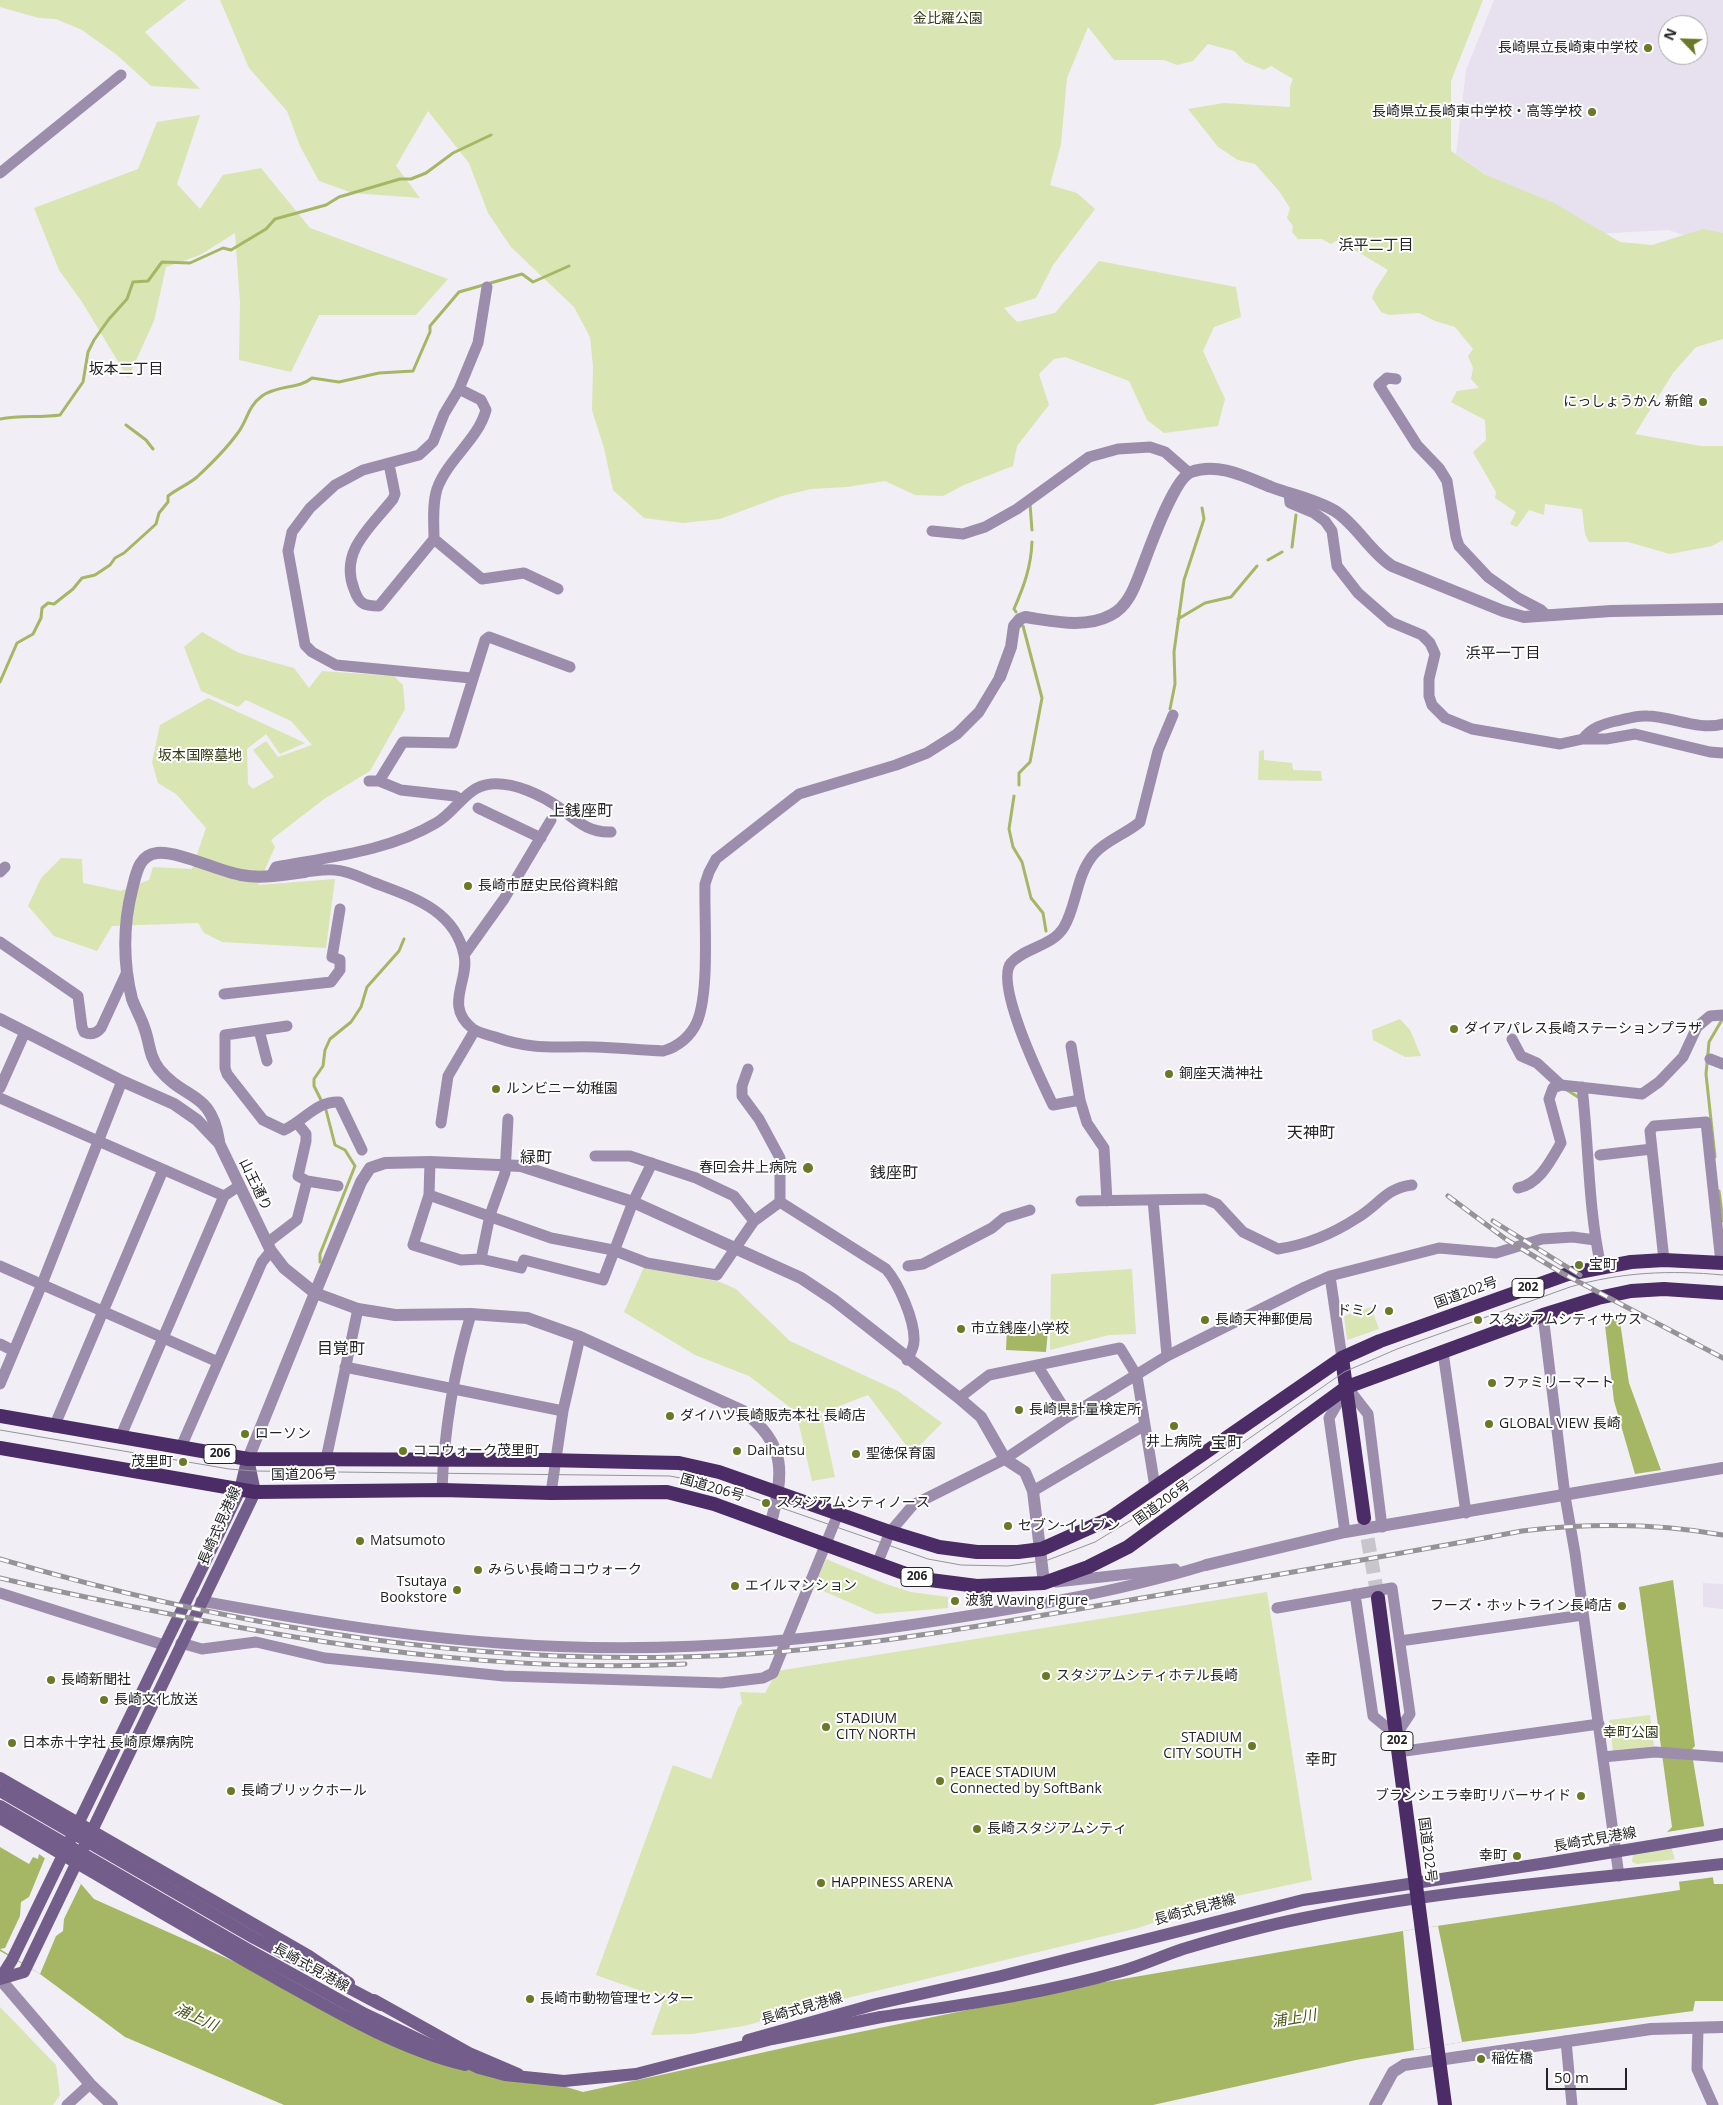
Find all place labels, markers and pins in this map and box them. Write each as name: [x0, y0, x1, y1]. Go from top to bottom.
place label: 長崎県立長崎東中学校: [1498, 40, 1638, 56]
marker: 長崎県立長崎東中学校: [1642, 42, 1654, 54]
place label: 長崎県立長崎東中学校・高等学校: [1372, 104, 1582, 120]
marker: 長崎県立長崎東中学校・高等学校: [1586, 106, 1598, 118]
place label: にっしょうかん 新館: [1563, 394, 1693, 410]
marker: にっしょうかん 新館: [1697, 396, 1709, 408]
place label: 長崎市歴史民俗資料館: [478, 878, 618, 894]
marker: 長崎市歴史民俗資料館: [462, 880, 474, 892]
place label: ダイアパレス長崎ステーションプラザ: [1464, 1021, 1702, 1037]
marker: ダイアパレス長崎ステーションプラザ: [1448, 1023, 1460, 1035]
place label: 銅座天満神社: [1179, 1066, 1263, 1082]
marker: 銅座天満神社: [1163, 1068, 1175, 1080]
place label: ルンビニー幼稚園: [506, 1081, 618, 1097]
marker: ルンビニー幼稚園: [490, 1083, 502, 1095]
place label: 春回会井上病院: [699, 1160, 797, 1176]
marker: 春回会井上病院: [801, 1161, 815, 1175]
place label: 宝町: [1589, 1257, 1617, 1273]
marker: 宝町: [1573, 1259, 1585, 1271]
place label: ドミノ: [1337, 1303, 1379, 1319]
marker: ドミノ: [1383, 1305, 1395, 1317]
place label: 長崎天神郵便局: [1215, 1312, 1313, 1328]
place label: スタジアムシティサウス: [1488, 1312, 1642, 1328]
marker: 長崎天神郵便局: [1199, 1314, 1211, 1326]
marker: スタジアムシティサウス: [1472, 1314, 1484, 1326]
place label: 市立銭座小学校: [971, 1321, 1069, 1337]
marker: 市立銭座小学校: [955, 1323, 967, 1335]
place label: ファミリーマート: [1502, 1375, 1614, 1391]
marker: ファミリーマート: [1486, 1377, 1498, 1389]
place label: 長崎県計量検定所: [1029, 1402, 1141, 1418]
marker: 長崎県計量検定所: [1013, 1404, 1025, 1416]
place label: ダイハツ長崎販売本社 長崎店: [680, 1408, 866, 1424]
marker: ダイハツ長崎販売本社 長崎店: [664, 1410, 676, 1422]
place label: GLOBAL VIEW 長崎: [1499, 1416, 1621, 1432]
marker: GLOBAL VIEW 長崎: [1483, 1418, 1495, 1430]
marker: 井上病院: [1168, 1420, 1180, 1432]
place label: ローソン: [255, 1426, 311, 1442]
marker: ローソン: [239, 1428, 251, 1440]
place label: 井上病院: [1146, 1434, 1202, 1450]
place label: ココウォーク茂里町: [413, 1443, 539, 1459]
place label: Daihatsu: [747, 1443, 805, 1459]
marker: ココウォーク茂里町: [397, 1445, 409, 1457]
marker: Daihatsu: [731, 1445, 743, 1457]
place label: 聖徳保育園: [866, 1446, 936, 1462]
marker: 聖徳保育園: [850, 1448, 862, 1460]
place label: 茂里町: [131, 1454, 173, 1470]
marker: 茂里町: [177, 1456, 189, 1468]
place label: スタジアムシティノース: [776, 1495, 930, 1511]
marker: スタジアムシティノース: [760, 1497, 772, 1509]
place label: セブン-イレブン: [1018, 1518, 1121, 1534]
marker: セブン-イレブン: [1002, 1520, 1014, 1532]
place label: Matsumoto: [370, 1533, 445, 1549]
marker: Matsumoto: [354, 1535, 366, 1547]
place label: みらい長崎ココウォーク: [488, 1562, 642, 1578]
marker: みらい長崎ココウォーク: [472, 1564, 484, 1576]
place label: Tsutaya Bookstore: [380, 1574, 447, 1606]
place label: エイルマンション: [745, 1578, 857, 1594]
marker: エイルマンション: [729, 1580, 741, 1592]
marker: Tsutaya Bookstore: [451, 1584, 463, 1596]
place label: 波貌 Waving Figure: [965, 1593, 1088, 1609]
marker: 波貌 Waving Figure: [949, 1595, 961, 1607]
place label: フーズ・ホットライン長崎店: [1430, 1598, 1612, 1614]
marker: フーズ・ホットライン長崎店: [1616, 1600, 1628, 1612]
place label: スタジアムシティホテル長崎: [1056, 1668, 1238, 1684]
marker: スタジアムシティホテル長崎: [1040, 1670, 1052, 1682]
place label: 長崎新聞社: [61, 1672, 131, 1688]
marker: 長崎新聞社: [45, 1674, 57, 1686]
place label: 長崎文化放送: [114, 1692, 198, 1708]
marker: 長崎文化放送: [98, 1694, 110, 1706]
place label: STADIUM CITY NORTH: [836, 1711, 916, 1744]
marker: STADIUM CITY NORTH: [820, 1721, 832, 1733]
place label: STADIUM CITY SOUTH: [1163, 1730, 1242, 1762]
place label: 日本赤十字社 長崎原爆病院: [22, 1735, 194, 1751]
marker: 日本赤十字社 長崎原爆病院: [6, 1737, 18, 1749]
marker: STADIUM CITY SOUTH: [1246, 1740, 1258, 1752]
place label: PEACE STADIUM Connected by SoftBank: [950, 1765, 1102, 1798]
marker: PEACE STADIUM Connected by SoftBank: [934, 1775, 946, 1787]
place label: 長崎ブリックホール: [241, 1783, 367, 1799]
marker: 長崎ブリックホール: [225, 1785, 237, 1797]
place label: ブランシエラ幸町リバーサイド: [1375, 1788, 1571, 1804]
marker: ブランシエラ幸町リバーサイド: [1575, 1790, 1587, 1802]
place label: 長崎スタジアムシティ: [987, 1821, 1127, 1837]
marker: 長崎スタジアムシティ: [971, 1823, 983, 1835]
place label: 幸町: [1479, 1848, 1507, 1864]
marker: 幸町: [1511, 1850, 1523, 1862]
place label: HAPPINESS ARENA: [831, 1875, 953, 1891]
marker: HAPPINESS ARENA: [815, 1877, 827, 1889]
place label: 長崎市動物管理センター: [540, 1991, 694, 2007]
marker: 長崎市動物管理センター: [524, 1993, 536, 2005]
place label: 稲佐橋: [1491, 2051, 1533, 2067]
marker: 稲佐橋: [1475, 2053, 1487, 2065]

